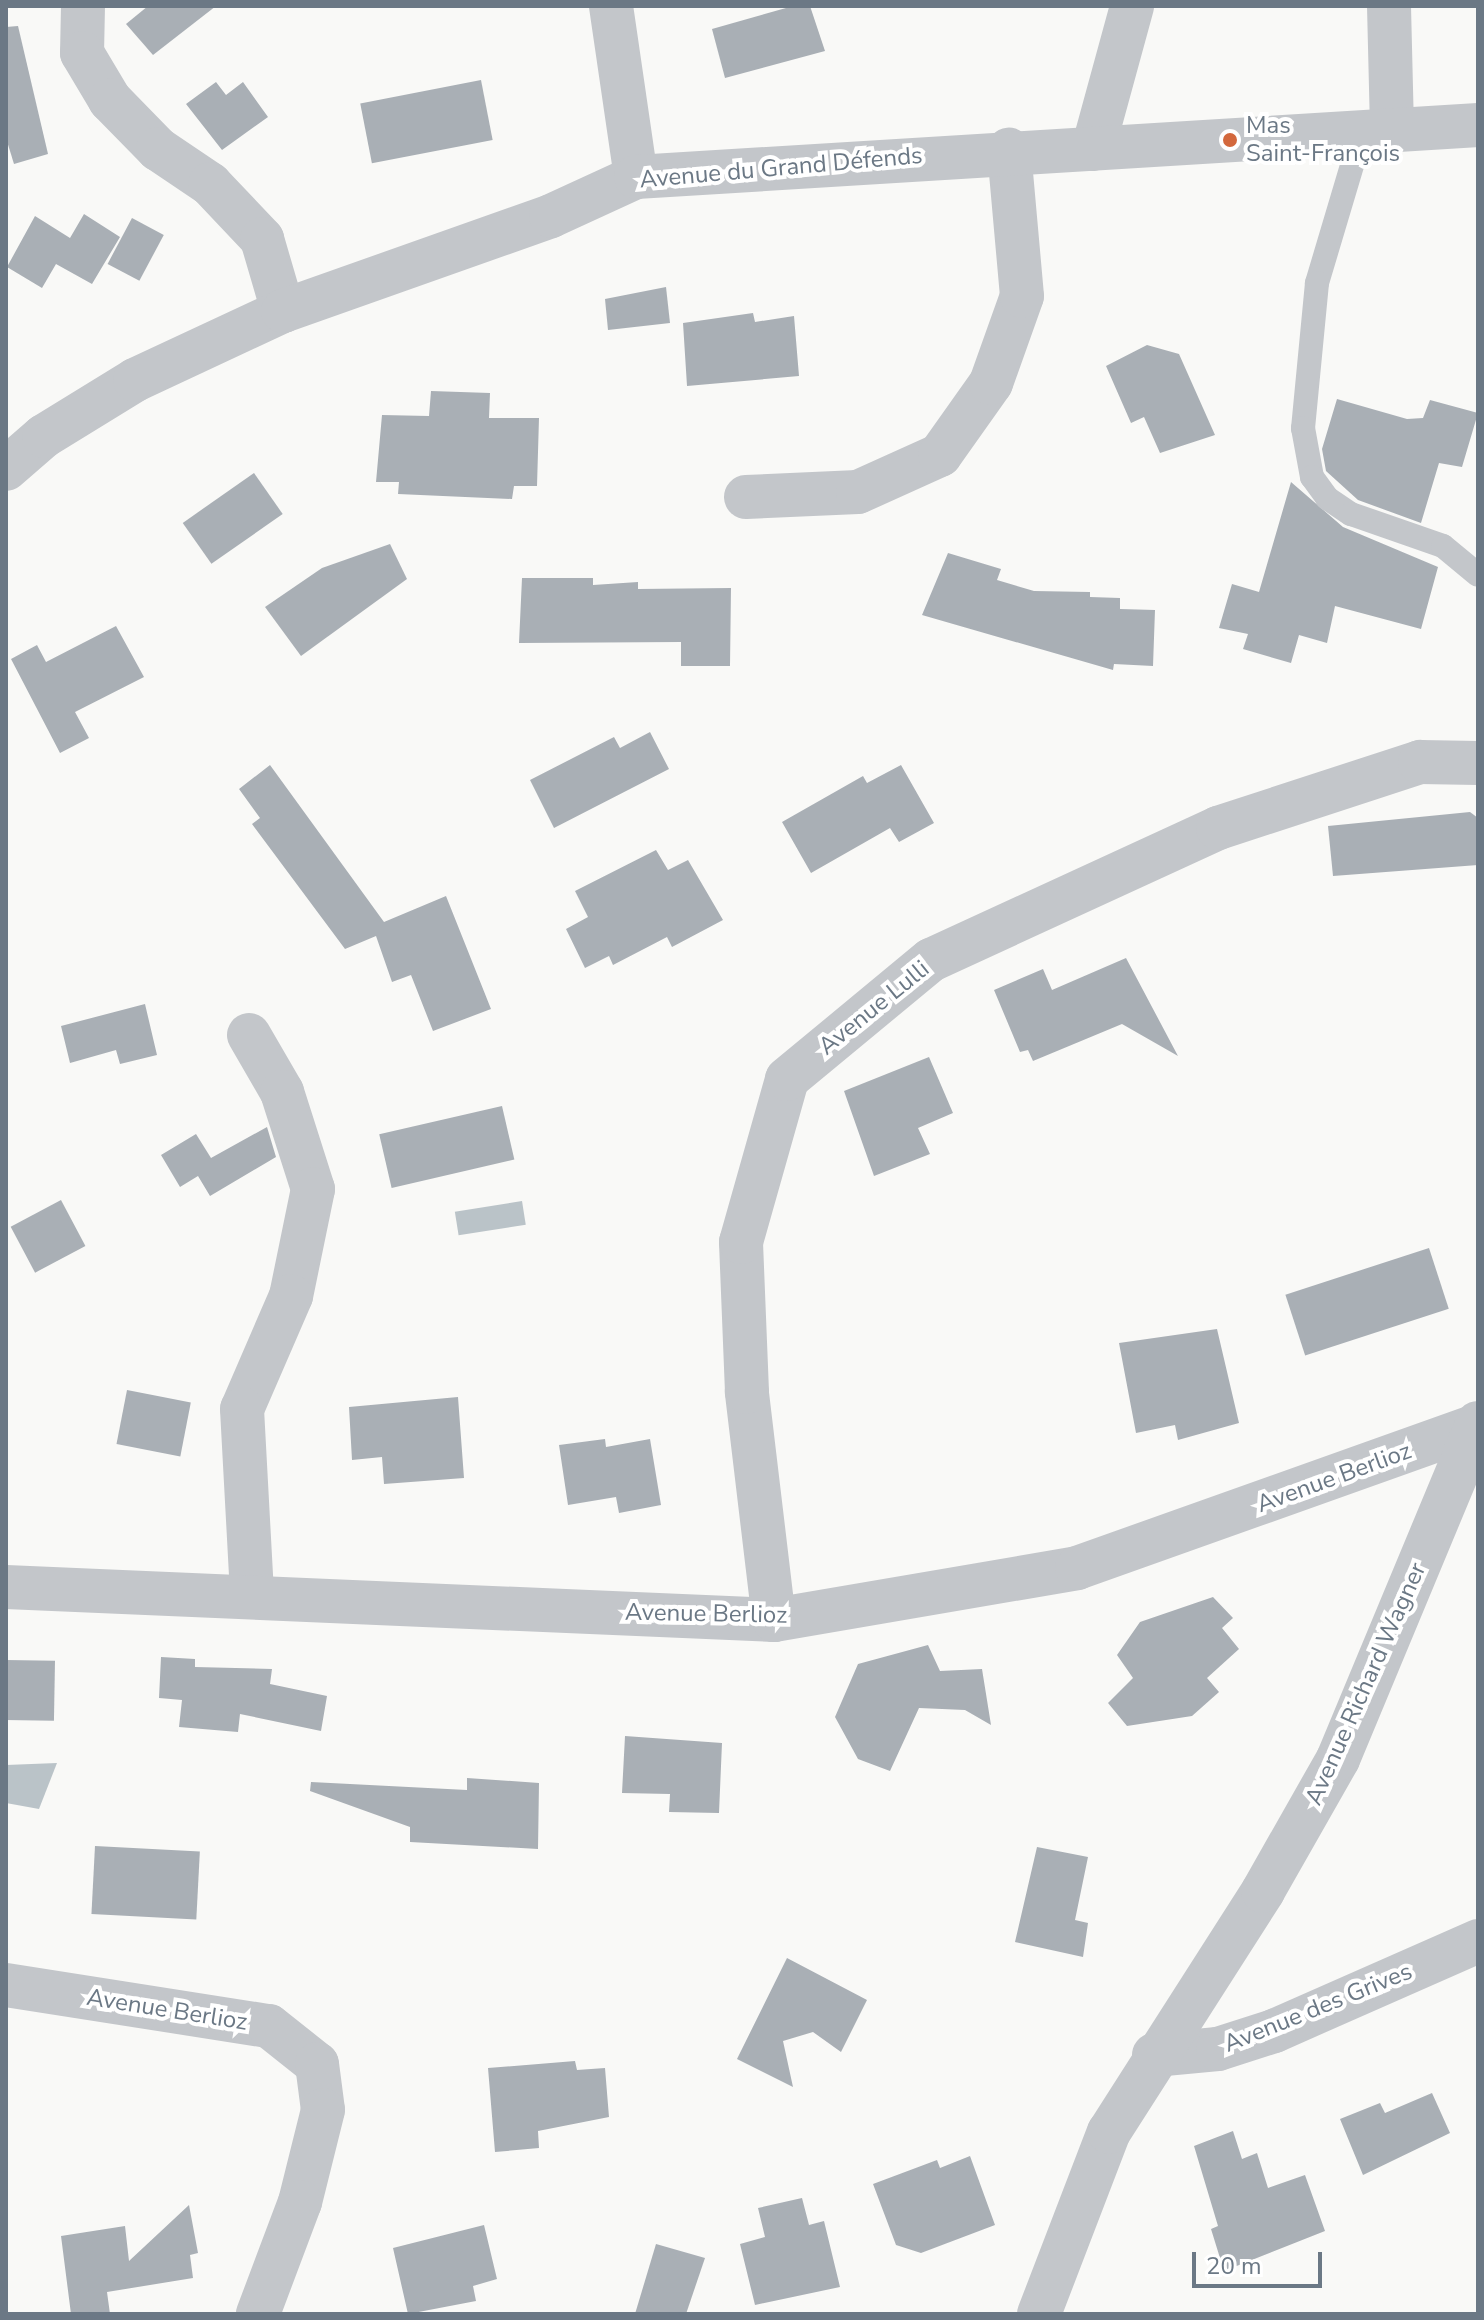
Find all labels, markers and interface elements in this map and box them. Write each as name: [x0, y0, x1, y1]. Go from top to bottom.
place label: Mas Saint-François: [1246, 112, 1400, 168]
marker: Mas Saint-François: [1221, 131, 1239, 149]
street label: Avenue du Grand Défends: [638, 141, 924, 195]
street label: Avenue Lulli: [813, 955, 935, 1061]
street label: Avenue Berlioz: [1253, 1437, 1415, 1519]
street label: Avenue Richard Wagner: [1299, 1558, 1433, 1810]
street label: Avenue Berlioz: [625, 1598, 787, 1630]
street label: Avenue des Grives: [1220, 1957, 1416, 2059]
street label: Avenue Berlioz: [85, 1983, 249, 2037]
scale bar: [1196, 2236, 1326, 2286]
text: 20 m: [1206, 2250, 1262, 2282]

